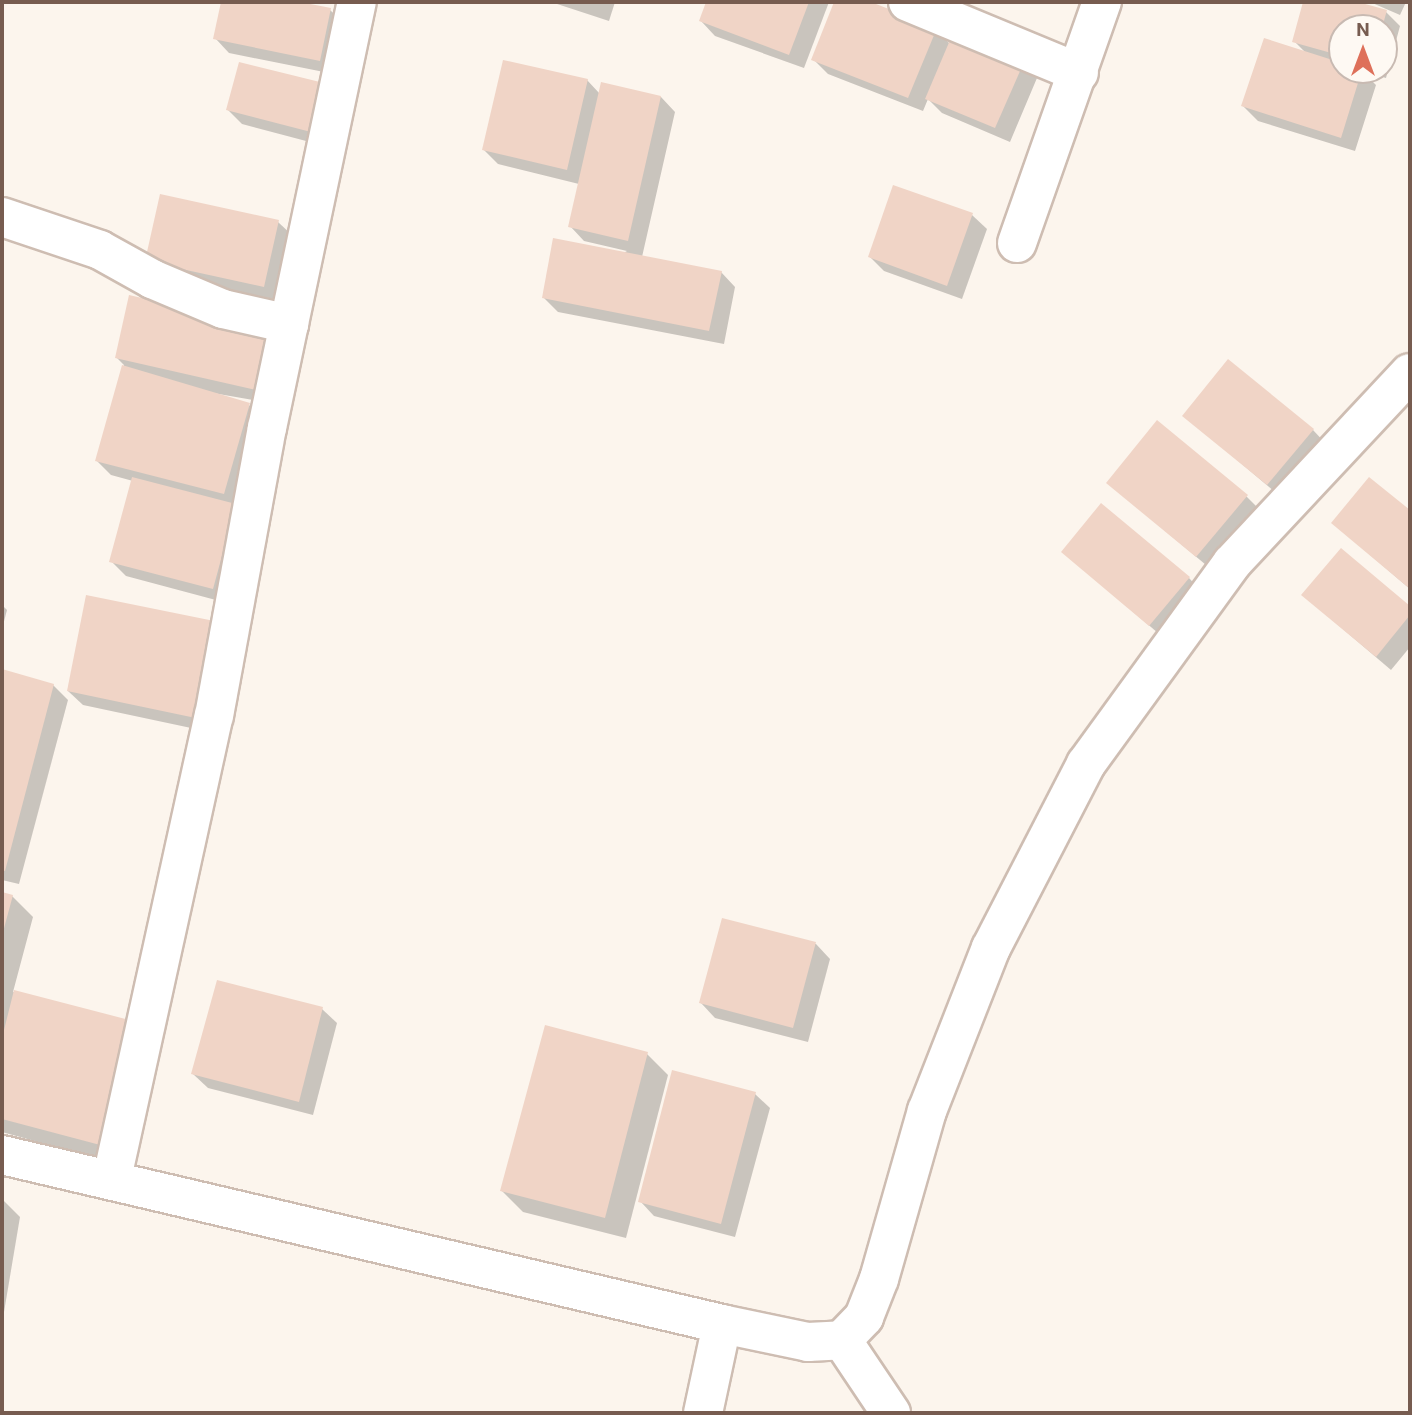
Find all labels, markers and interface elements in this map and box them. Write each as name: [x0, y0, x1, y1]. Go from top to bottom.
north arrow: [1328, 14, 1398, 84]
text: N: [1356, 18, 1370, 41]

